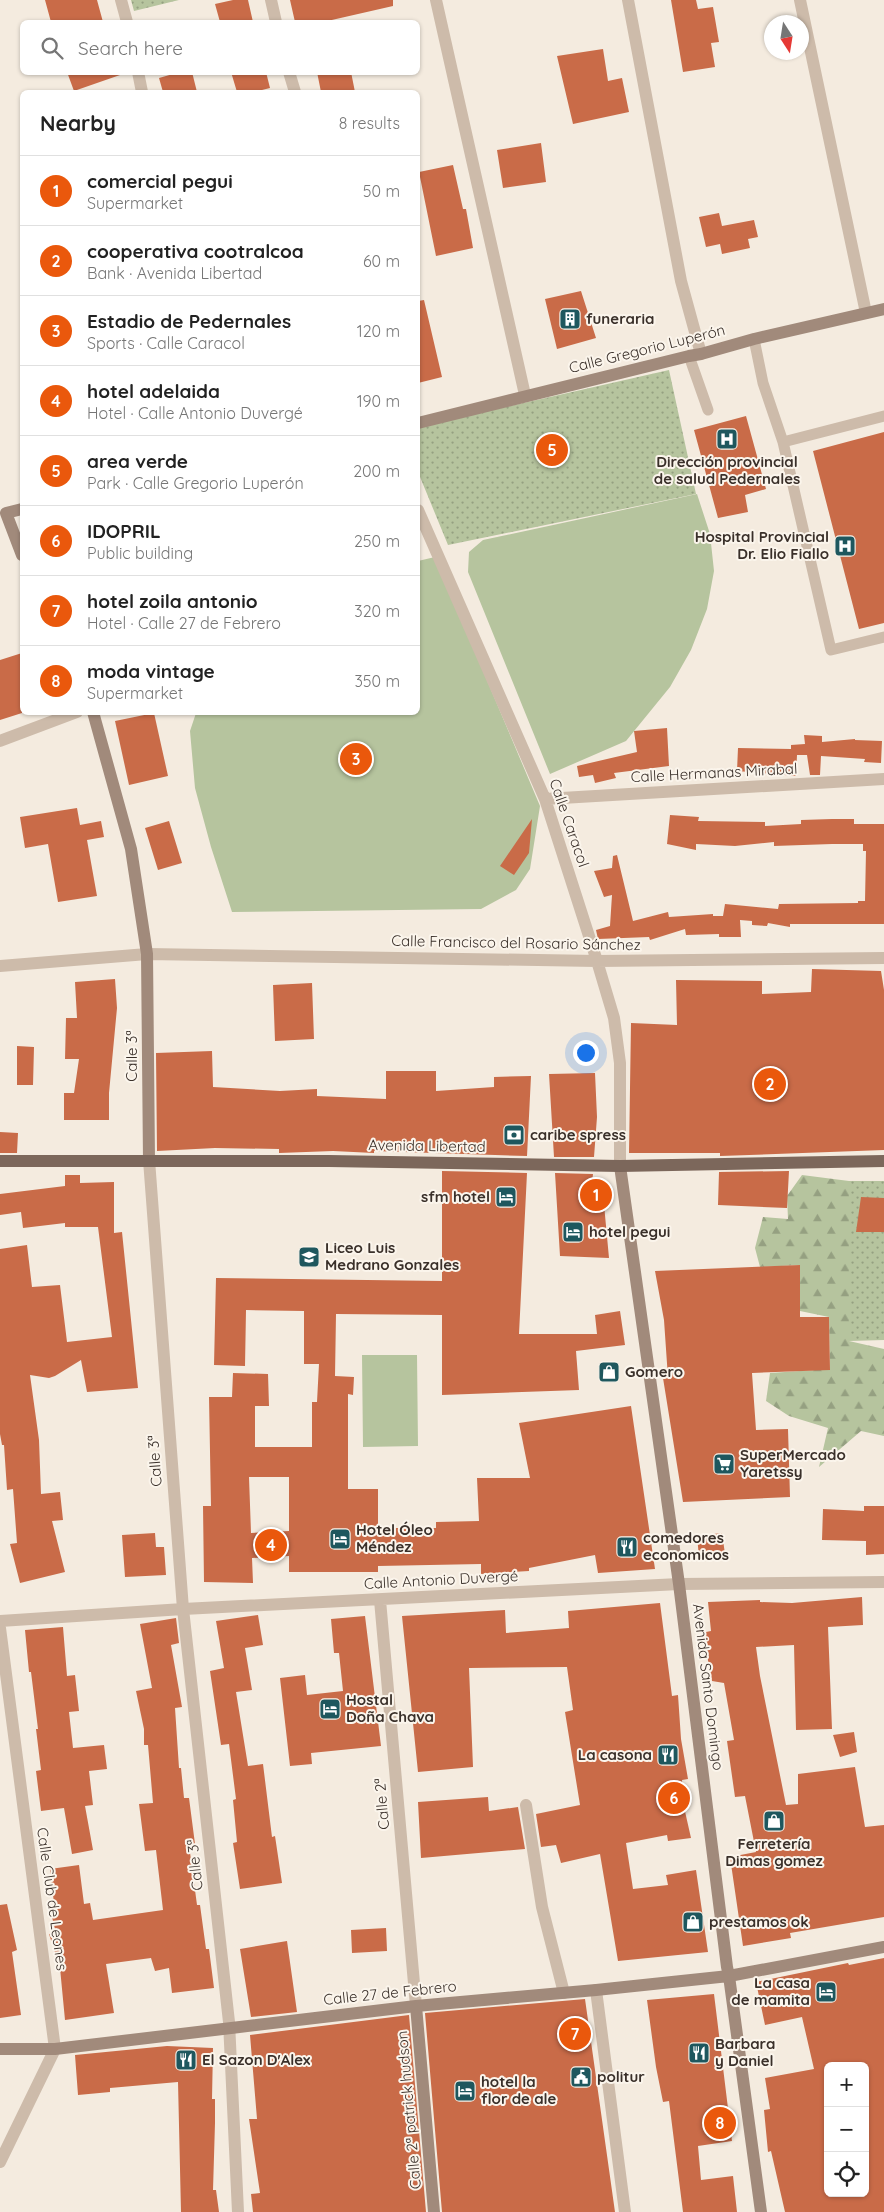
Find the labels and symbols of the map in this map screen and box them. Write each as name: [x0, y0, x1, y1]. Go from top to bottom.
north arrow: [764, 15, 809, 60]
building icon: funeraria: [558, 307, 582, 331]
place label: funeraria: [586, 309, 654, 328]
street label: Calle Gregorio Luperón: [567, 320, 727, 377]
hospital icon: Dirección provincial de salud Pedernales: [715, 427, 739, 451]
pin: 5: [536, 431, 568, 469]
place label: Dirección provincial de salud Pedernales: [654, 452, 800, 488]
place label: Hospital Provincial Dr. Elio Fiallo: [695, 527, 829, 563]
hospital icon: Hospital Provincial Dr. Elio Fiallo: [833, 534, 857, 558]
pin: 3: [340, 740, 372, 778]
street label: Calle Hermanas Mirabal: [630, 759, 798, 786]
street label: Calle Caracol: [546, 776, 593, 869]
street label: Calle Francisco del Rosario Sánchez: [391, 931, 641, 954]
street label: Calle 3ª: [122, 1030, 141, 1082]
your location: [573, 1040, 599, 1066]
pin: 2: [754, 1065, 786, 1103]
bank icon: caribe spress: [502, 1123, 526, 1147]
place label: caribe spress: [530, 1125, 626, 1144]
street label: Avenida Libertad: [368, 1135, 486, 1156]
pin: 1: [580, 1176, 612, 1214]
hotel icon: sfm hotel: [494, 1185, 518, 1209]
place label: sfm hotel: [421, 1187, 490, 1206]
hotel icon: hotel pegui: [561, 1220, 585, 1244]
place label: hotel pegui: [589, 1222, 670, 1241]
place label: Liceo Luis Medrano Gonzales: [325, 1238, 459, 1274]
school or university icon: Liceo Luis Medrano Gonzales: [297, 1245, 321, 1269]
shop icon: Gomero: [597, 1360, 621, 1384]
place label: Gomero: [625, 1362, 683, 1381]
street label: Calle 3ª: [143, 1435, 166, 1487]
place label: SuperMercado Yaretssy: [740, 1445, 846, 1481]
supermarket icon: SuperMercado Yaretssy: [712, 1452, 736, 1476]
place label: Hotel Óleo Méndez: [356, 1520, 433, 1556]
pin: 4: [255, 1526, 287, 1564]
hotel icon: Hotel Óleo Méndez: [328, 1527, 352, 1551]
place label: comedores economicos: [643, 1528, 729, 1564]
restaurant icon: comedores economicos: [615, 1535, 639, 1559]
street label: Calle Antonio Duvergé: [363, 1566, 519, 1593]
street label: Avenida Santo Domingo: [689, 1603, 728, 1771]
place label: Hostal Doña Chava: [346, 1690, 434, 1726]
hotel icon: Hostal Doña Chava: [318, 1697, 342, 1721]
restaurant icon: La casona: [656, 1743, 680, 1767]
place label: La casona: [578, 1745, 652, 1764]
street label: Calle 2ª: [370, 1777, 393, 1831]
pin: 6: [658, 1779, 690, 1817]
shop icon: Ferretería Dimas gomez: [762, 1809, 786, 1833]
street label: Calle Club de Leones: [33, 1826, 72, 1972]
place label: Ferretería Dimas gomez: [725, 1834, 823, 1870]
street label: Calle 3ª: [182, 1839, 207, 1892]
shop icon: prestamos ok: [681, 1910, 705, 1934]
place label: prestamos ok: [709, 1912, 809, 1931]
place label: La casa de mamita: [731, 1973, 810, 2009]
street label: Calle 27 de Febrero: [322, 1976, 458, 2009]
hotel icon: La casa de mamita: [814, 1980, 838, 2004]
pin: 7: [559, 2015, 591, 2053]
street label: Calle 2ª patrick hudson: [392, 2030, 425, 2190]
place label: Barbara y Daniel: [715, 2034, 775, 2070]
restaurant icon: Barbara y Daniel: [687, 2041, 711, 2065]
restaurant icon: El Sazon D'Alex: [174, 2048, 198, 2072]
place label: El Sazon D'Alex: [202, 2050, 311, 2069]
public building icon: politur: [569, 2065, 593, 2089]
place label: politur: [597, 2067, 645, 2086]
place label: hotel la flor de ale: [481, 2072, 556, 2108]
hotel icon: hotel la flor de ale: [453, 2079, 477, 2103]
pin: 8: [704, 2104, 736, 2142]

